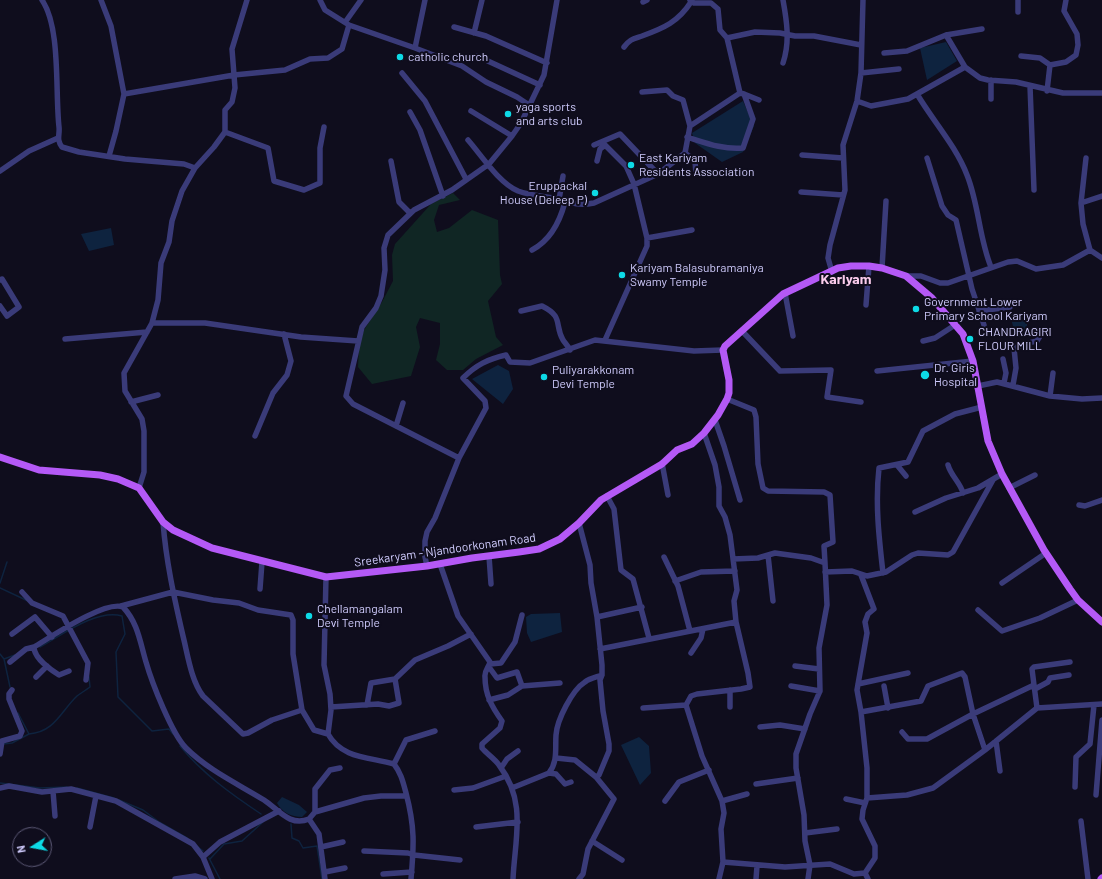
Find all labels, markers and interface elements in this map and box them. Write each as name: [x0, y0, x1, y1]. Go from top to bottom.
place label: catholic church: [408, 50, 488, 64]
marker: catholic church: [395, 52, 405, 62]
place label: yaga sports and arts club: [516, 100, 583, 128]
marker: yaga sports and arts club: [503, 109, 513, 119]
place label: East Kariyam Residents Association: [639, 151, 754, 179]
marker: East Kariyam Residents Association: [626, 160, 636, 170]
place label: Eruppackal House (Deleep P): [500, 179, 587, 207]
marker: Eruppackal House (Deleep P): [590, 188, 600, 198]
place label: Kariyam Balasubramaniya Swamy Temple: [630, 261, 764, 289]
marker: Kariyam Balasubramaniya Swamy Temple: [617, 270, 627, 280]
district label: Kariyam: [821, 271, 871, 287]
place label: Government Lower Primary School Kariyam: [924, 295, 1047, 323]
marker: Government Lower Primary School Kariyam: [911, 304, 921, 314]
place label: CHANDRAGIRI FLOUR MILL: [978, 325, 1052, 353]
marker: CHANDRAGIRI FLOUR MILL: [965, 334, 975, 344]
place label: Dr. Giris Hospital: [934, 361, 977, 389]
place label: Puliyarakkonam Devi Temple: [552, 363, 634, 391]
marker: Dr. Giris Hospital: [919, 369, 931, 381]
marker: Puliyarakkonam Devi Temple: [539, 372, 549, 382]
street label: Sreekaryam - Njandoorkonam Road: [353, 530, 537, 570]
place label: Chellamangalam Devi Temple: [317, 602, 403, 630]
marker: Chellamangalam Devi Temple: [304, 611, 314, 621]
north arrow: [12, 827, 52, 867]
text: N: [14, 844, 28, 854]

